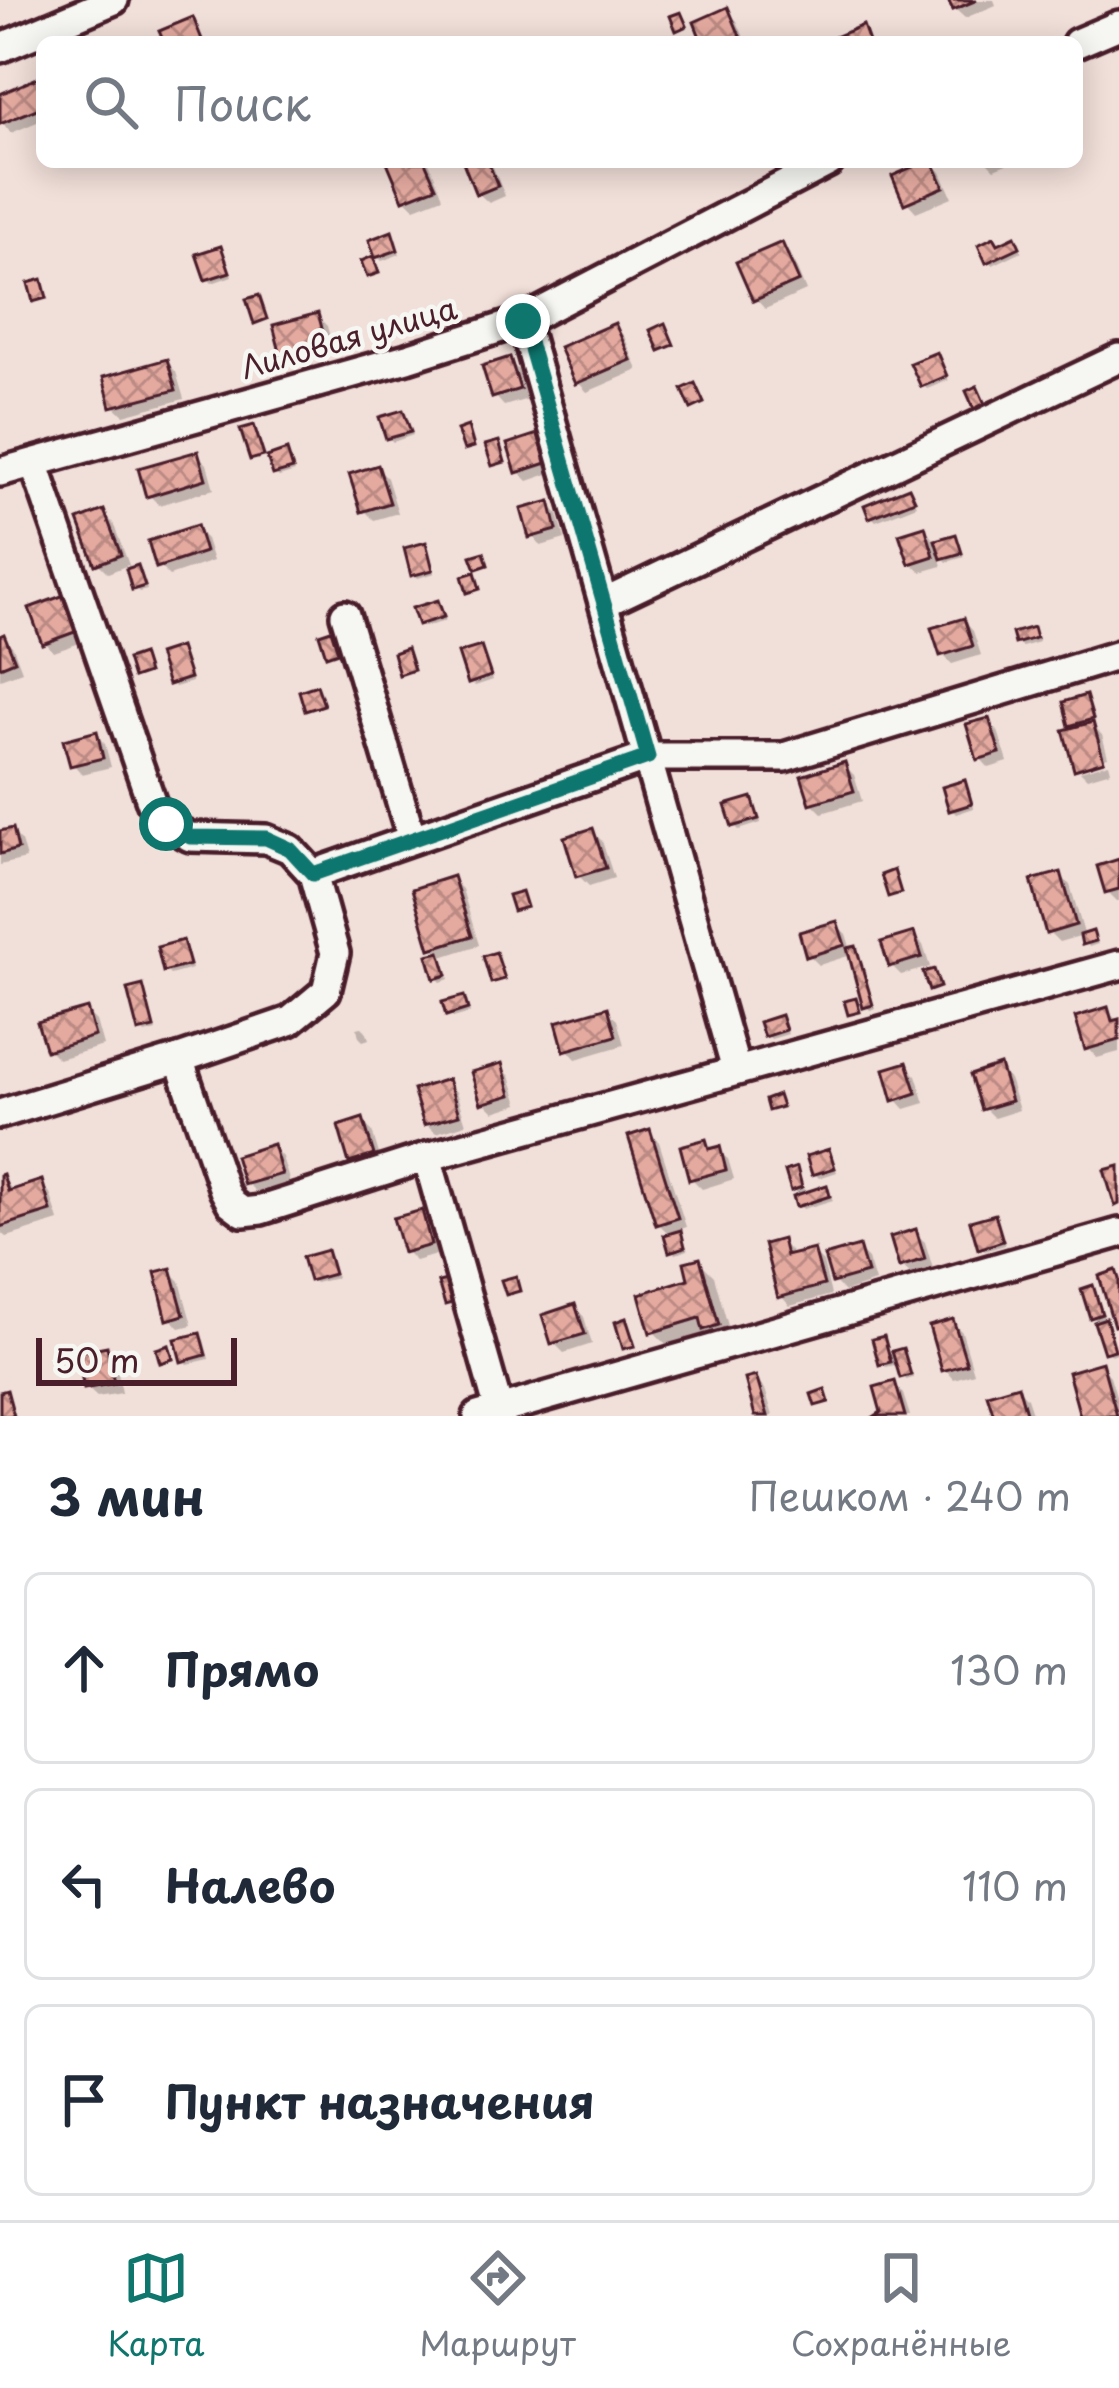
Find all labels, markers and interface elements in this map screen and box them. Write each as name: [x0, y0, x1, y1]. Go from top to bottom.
search box: [36, 36, 1083, 168]
text: Поиск: [174, 68, 311, 136]
icon: search: [78, 69, 144, 135]
street label: Лиловая улица: [235, 284, 462, 389]
route end: [496, 294, 550, 348]
route start: [139, 797, 193, 851]
scale bar: [36, 1332, 237, 1385]
text: 50 m: [54, 1334, 140, 1384]
text: 3 мин: [48, 1456, 205, 1533]
text: Пешком · 240 m: [749, 1465, 1071, 1524]
text: Прямо: [165, 1634, 319, 1702]
icon: ahead: [51, 1635, 117, 1701]
text: 130 m: [950, 1639, 1068, 1698]
text: Налево: [165, 1850, 335, 1918]
icon: left: [51, 1851, 117, 1917]
text: 110 m: [962, 1855, 1068, 1914]
text: Пункт назначения: [165, 2066, 595, 2134]
icon: arrive: [51, 2067, 117, 2133]
tab: Карта: [108, 2245, 204, 2367]
tab: Маршрут: [420, 2245, 576, 2367]
tab: Сохранённые: [791, 2245, 1011, 2367]

